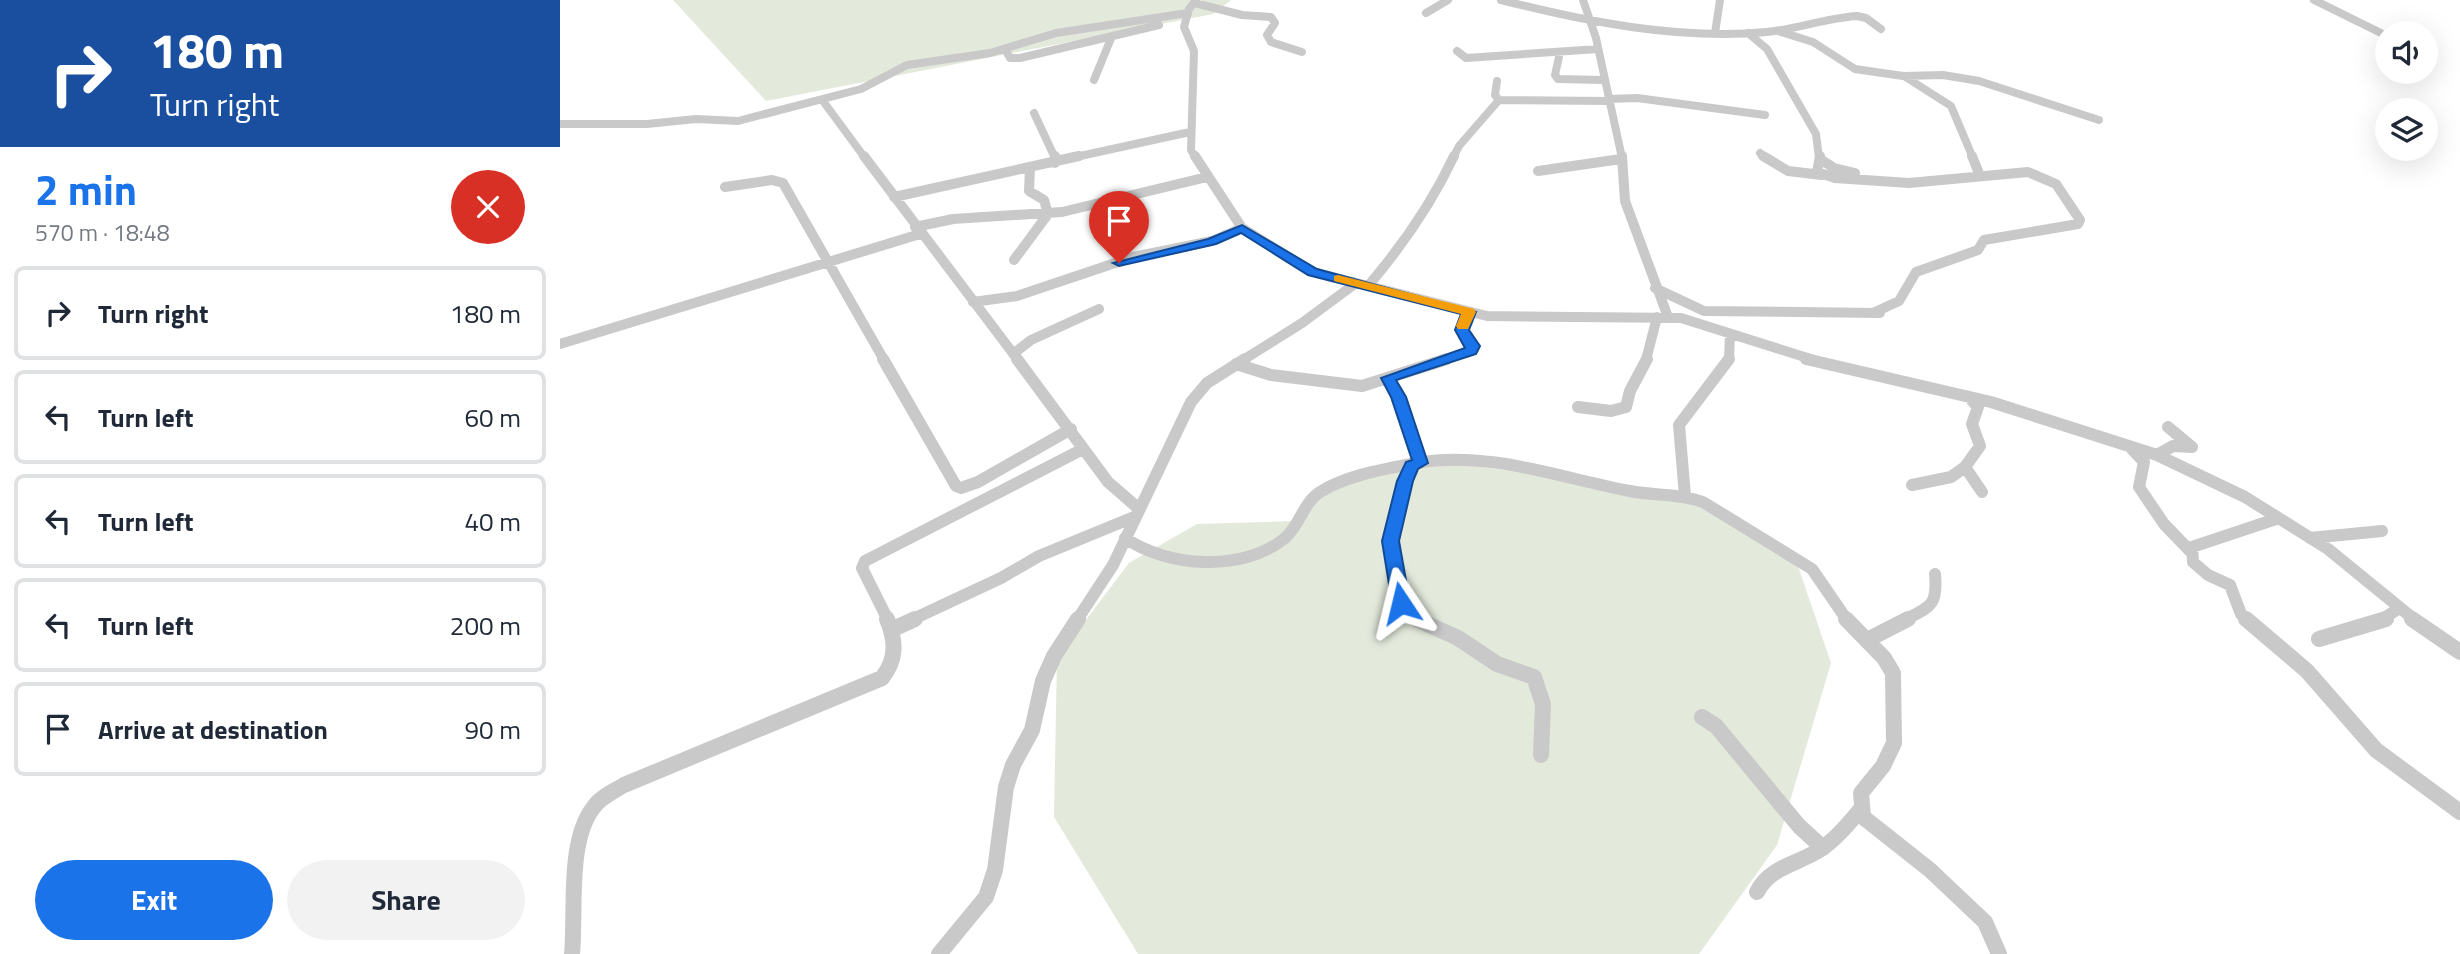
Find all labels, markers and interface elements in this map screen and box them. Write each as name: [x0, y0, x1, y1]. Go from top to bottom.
text: 180 m: [150, 12, 284, 87]
map controls: [2375, 21, 2438, 161]
button: sound: [2375, 21, 2438, 84]
icon: right: [35, 28, 126, 119]
text: Turn right: [150, 80, 279, 128]
button: layers: [2375, 98, 2438, 161]
text: 2 min: [35, 157, 137, 221]
button: close: [451, 170, 525, 244]
pin: [1089, 191, 1149, 263]
icon: arrive: [1100, 202, 1138, 240]
text: 570 m · 18:48: [35, 215, 170, 250]
icon: right: [39, 294, 77, 332]
text: Turn right: [98, 294, 209, 333]
text: 180 m: [450, 294, 521, 333]
icon: left: [39, 398, 77, 436]
text: Turn left: [98, 398, 193, 437]
text: 60 m: [464, 398, 521, 437]
icon: left: [39, 502, 77, 540]
text: Turn left: [98, 502, 193, 541]
text: 40 m: [464, 502, 521, 541]
position arrow: [1364, 566, 1438, 640]
icon: left: [39, 606, 77, 644]
text: Turn left: [98, 606, 193, 645]
text: 200 m: [450, 606, 521, 645]
icon: arrive: [39, 710, 77, 748]
text: Arrive at destination: [98, 710, 328, 749]
text: 90 m: [464, 710, 521, 749]
button: Exit: [35, 860, 273, 940]
button: Share: [287, 860, 525, 940]

